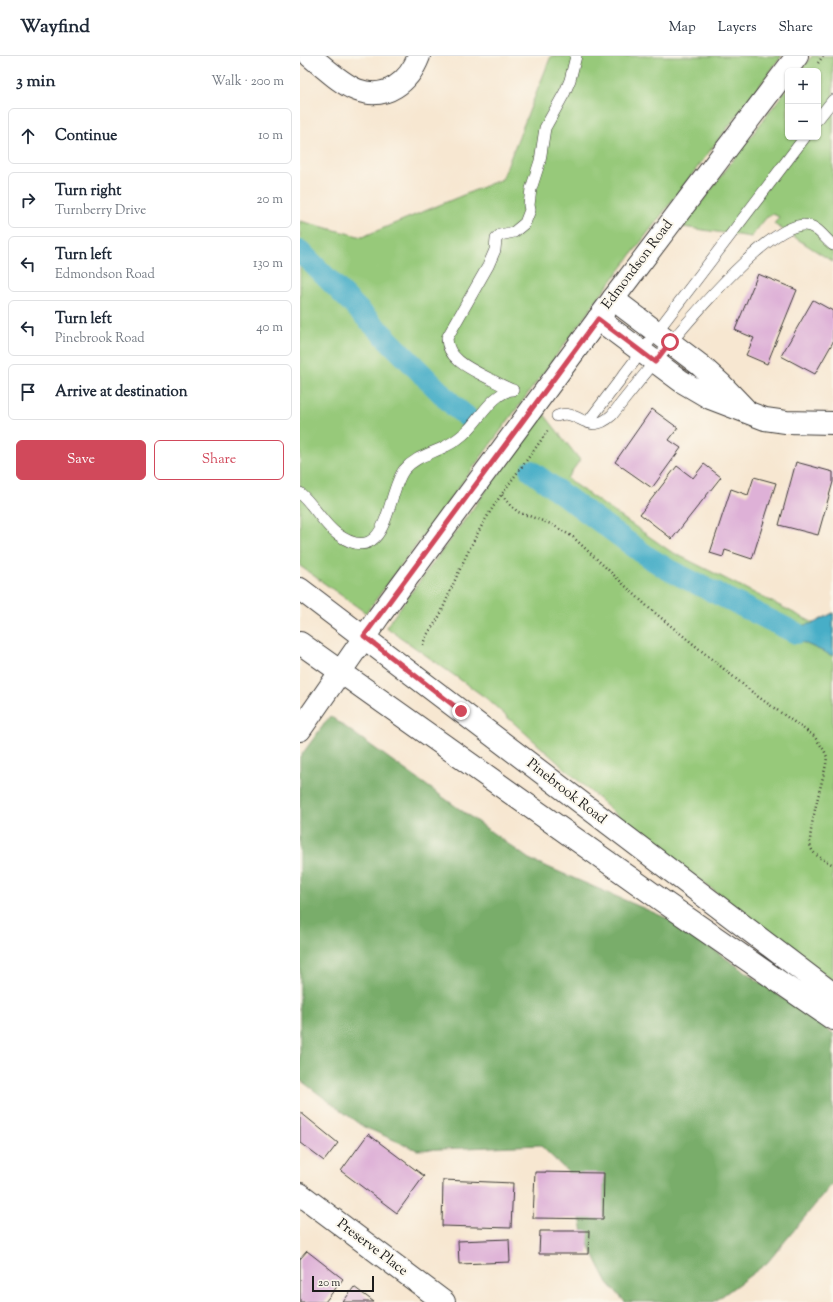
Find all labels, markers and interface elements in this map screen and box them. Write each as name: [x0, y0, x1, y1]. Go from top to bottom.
text: Wayfind: [20, 14, 90, 41]
text: Map: [669, 18, 696, 38]
text: Layers: [718, 18, 756, 38]
text: Share: [778, 18, 813, 38]
map controls: [785, 68, 821, 140]
button: +: [785, 68, 821, 104]
text: 3 min: [16, 70, 55, 94]
text: Walk · 200 m: [211, 73, 284, 91]
button: −: [785, 104, 821, 140]
icon: ahead: [17, 125, 39, 147]
text: Continue: [55, 126, 117, 147]
text: 10 m: [258, 127, 283, 145]
text: Turn right: [55, 181, 121, 202]
icon: right: [17, 189, 39, 211]
text: 20 m: [257, 191, 283, 209]
text: Turnberry Drive: [55, 202, 146, 220]
street label: Edmondson Road: [598, 216, 678, 314]
text: Turn left: [55, 245, 112, 266]
icon: left: [17, 253, 39, 275]
text: 130 m: [253, 255, 283, 273]
text: Edmondson Road: [55, 266, 155, 284]
text: Turn left: [55, 309, 112, 330]
icon: left: [17, 317, 39, 339]
text: 40 m: [256, 319, 283, 337]
text: Pinebrook Road: [55, 330, 145, 348]
route start: [661, 333, 679, 351]
icon: arrive: [17, 381, 39, 403]
text: Arrive at destination: [55, 382, 188, 403]
button: Save: [16, 440, 146, 480]
button: Share: [154, 440, 284, 480]
route end: [452, 702, 470, 720]
street label: Pinebrook Road: [522, 754, 610, 830]
street label: Preserve Place: [332, 1215, 412, 1281]
scale bar: [312, 1274, 374, 1293]
text: 20 m: [318, 1275, 340, 1291]

